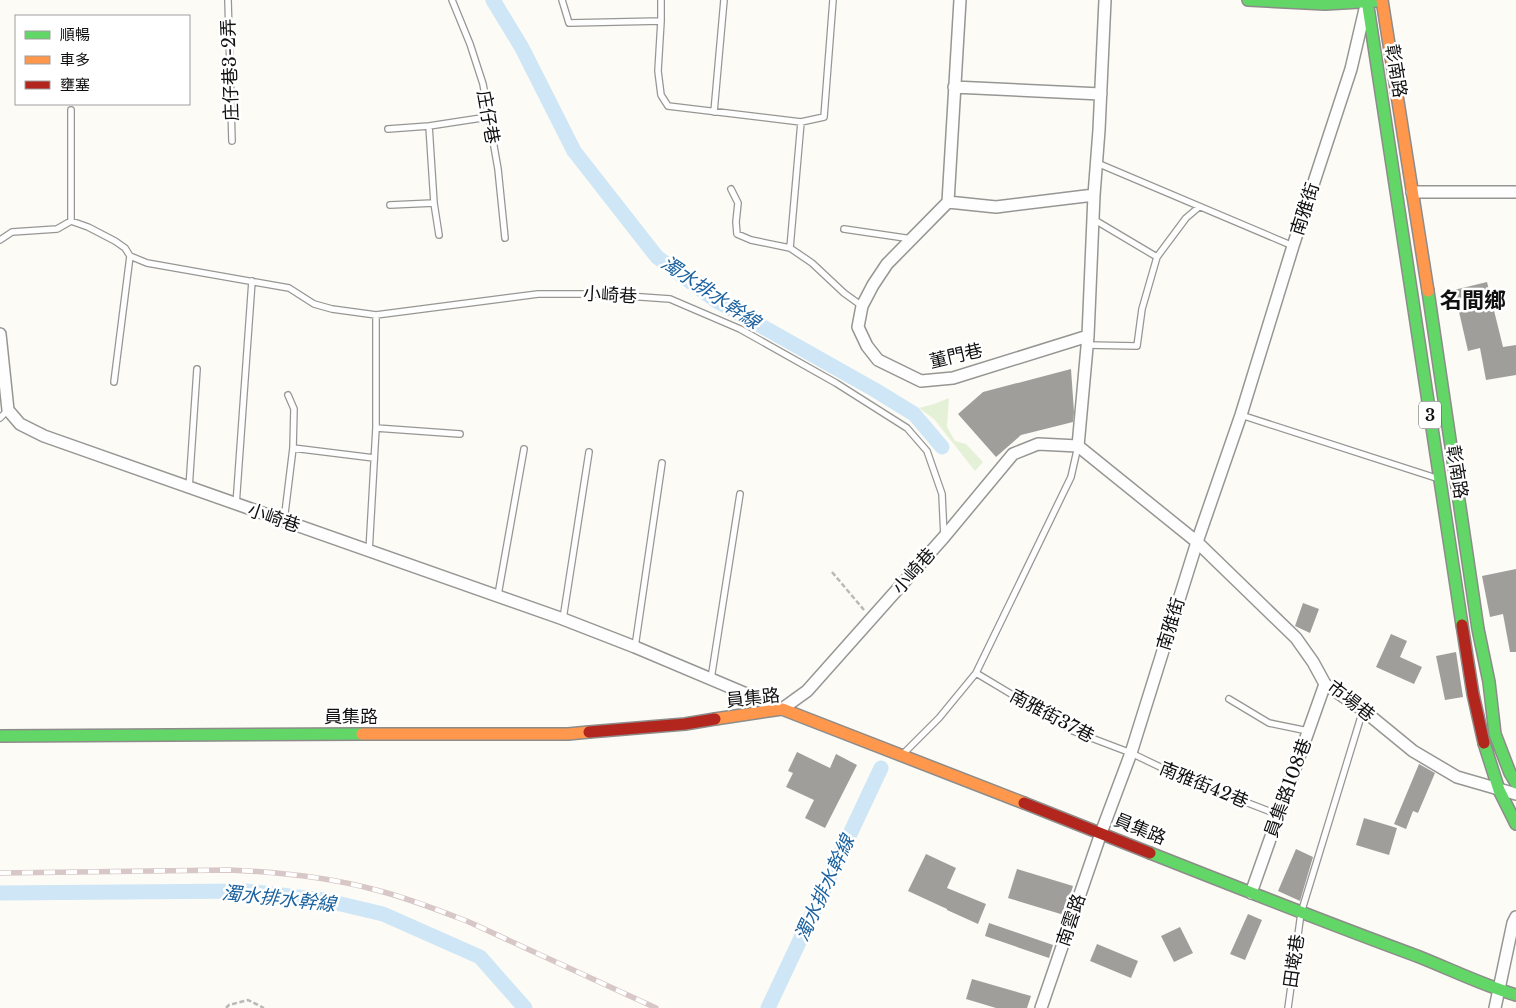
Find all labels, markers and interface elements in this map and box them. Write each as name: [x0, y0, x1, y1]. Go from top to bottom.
legend: [15, 15, 190, 105]
street label: 庄仔巷3-2弄: [217, 18, 243, 122]
text: 順暢: [60, 25, 90, 44]
street label: 彰南路: [1381, 43, 1411, 99]
text: 車多: [60, 50, 90, 69]
text: 壅塞: [60, 75, 90, 94]
street label: 庄仔巷: [472, 89, 504, 145]
street label: 南雅街: [1286, 180, 1324, 238]
water label: 濁水排水幹線: [657, 251, 766, 335]
street label: 小崎巷: [582, 283, 638, 307]
district label: 名間鄉: [1440, 287, 1506, 314]
street label: 董門巷: [927, 339, 985, 373]
road number: 3: [1419, 402, 1441, 428]
street label: 彰南路: [1442, 444, 1472, 500]
street label: 小崎巷: [245, 499, 303, 537]
street label: 小崎巷: [888, 543, 940, 599]
street label: 南雅街: [1153, 595, 1189, 653]
street label: 市場巷: [1323, 676, 1379, 726]
street label: 員集路: [725, 684, 781, 712]
street label: 南雅街37巷: [1006, 685, 1098, 747]
street label: 員集路: [324, 706, 378, 728]
street label: 員集路108巷: [1260, 735, 1316, 841]
street label: 南雅街42巷: [1156, 757, 1252, 813]
street label: 員集路: [1111, 809, 1169, 849]
water label: 濁水排水幹線: [790, 830, 860, 945]
water label: 濁水排水幹線: [221, 881, 339, 916]
street label: 南雲路: [1052, 891, 1090, 949]
street label: 田墘巷: [1279, 933, 1309, 989]

